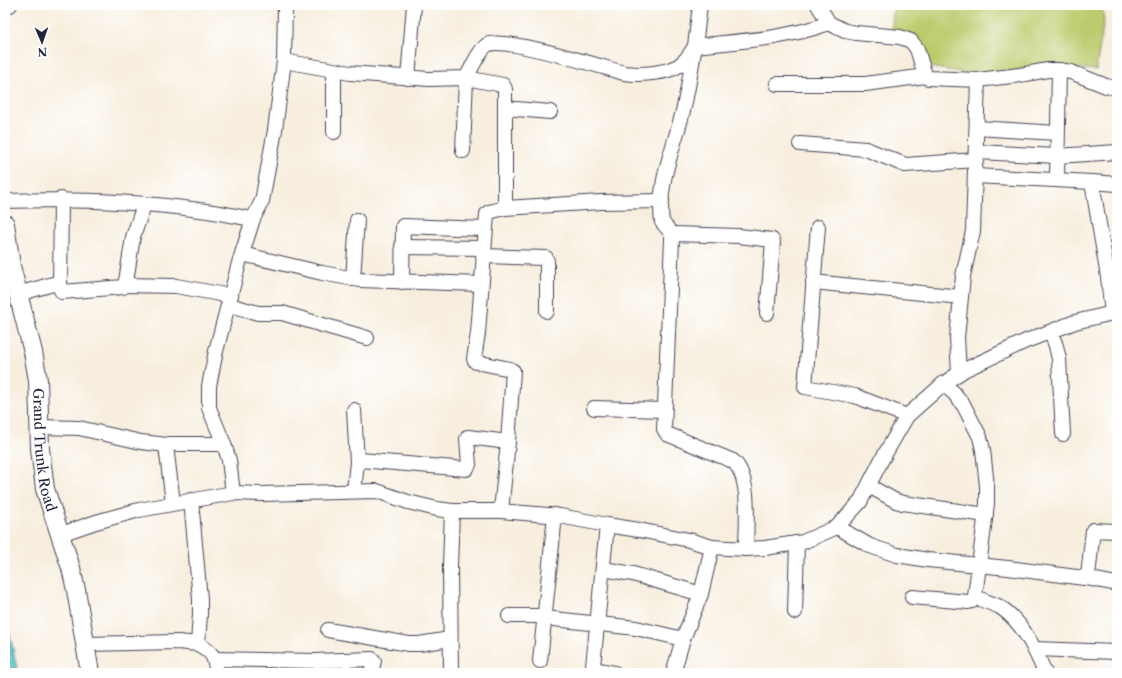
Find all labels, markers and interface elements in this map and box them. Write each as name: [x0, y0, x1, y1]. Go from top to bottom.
north arrow: [22, 22, 62, 62]
text: N: [37, 45, 47, 59]
street label: Grand Trunk Road: [29, 388, 61, 514]

